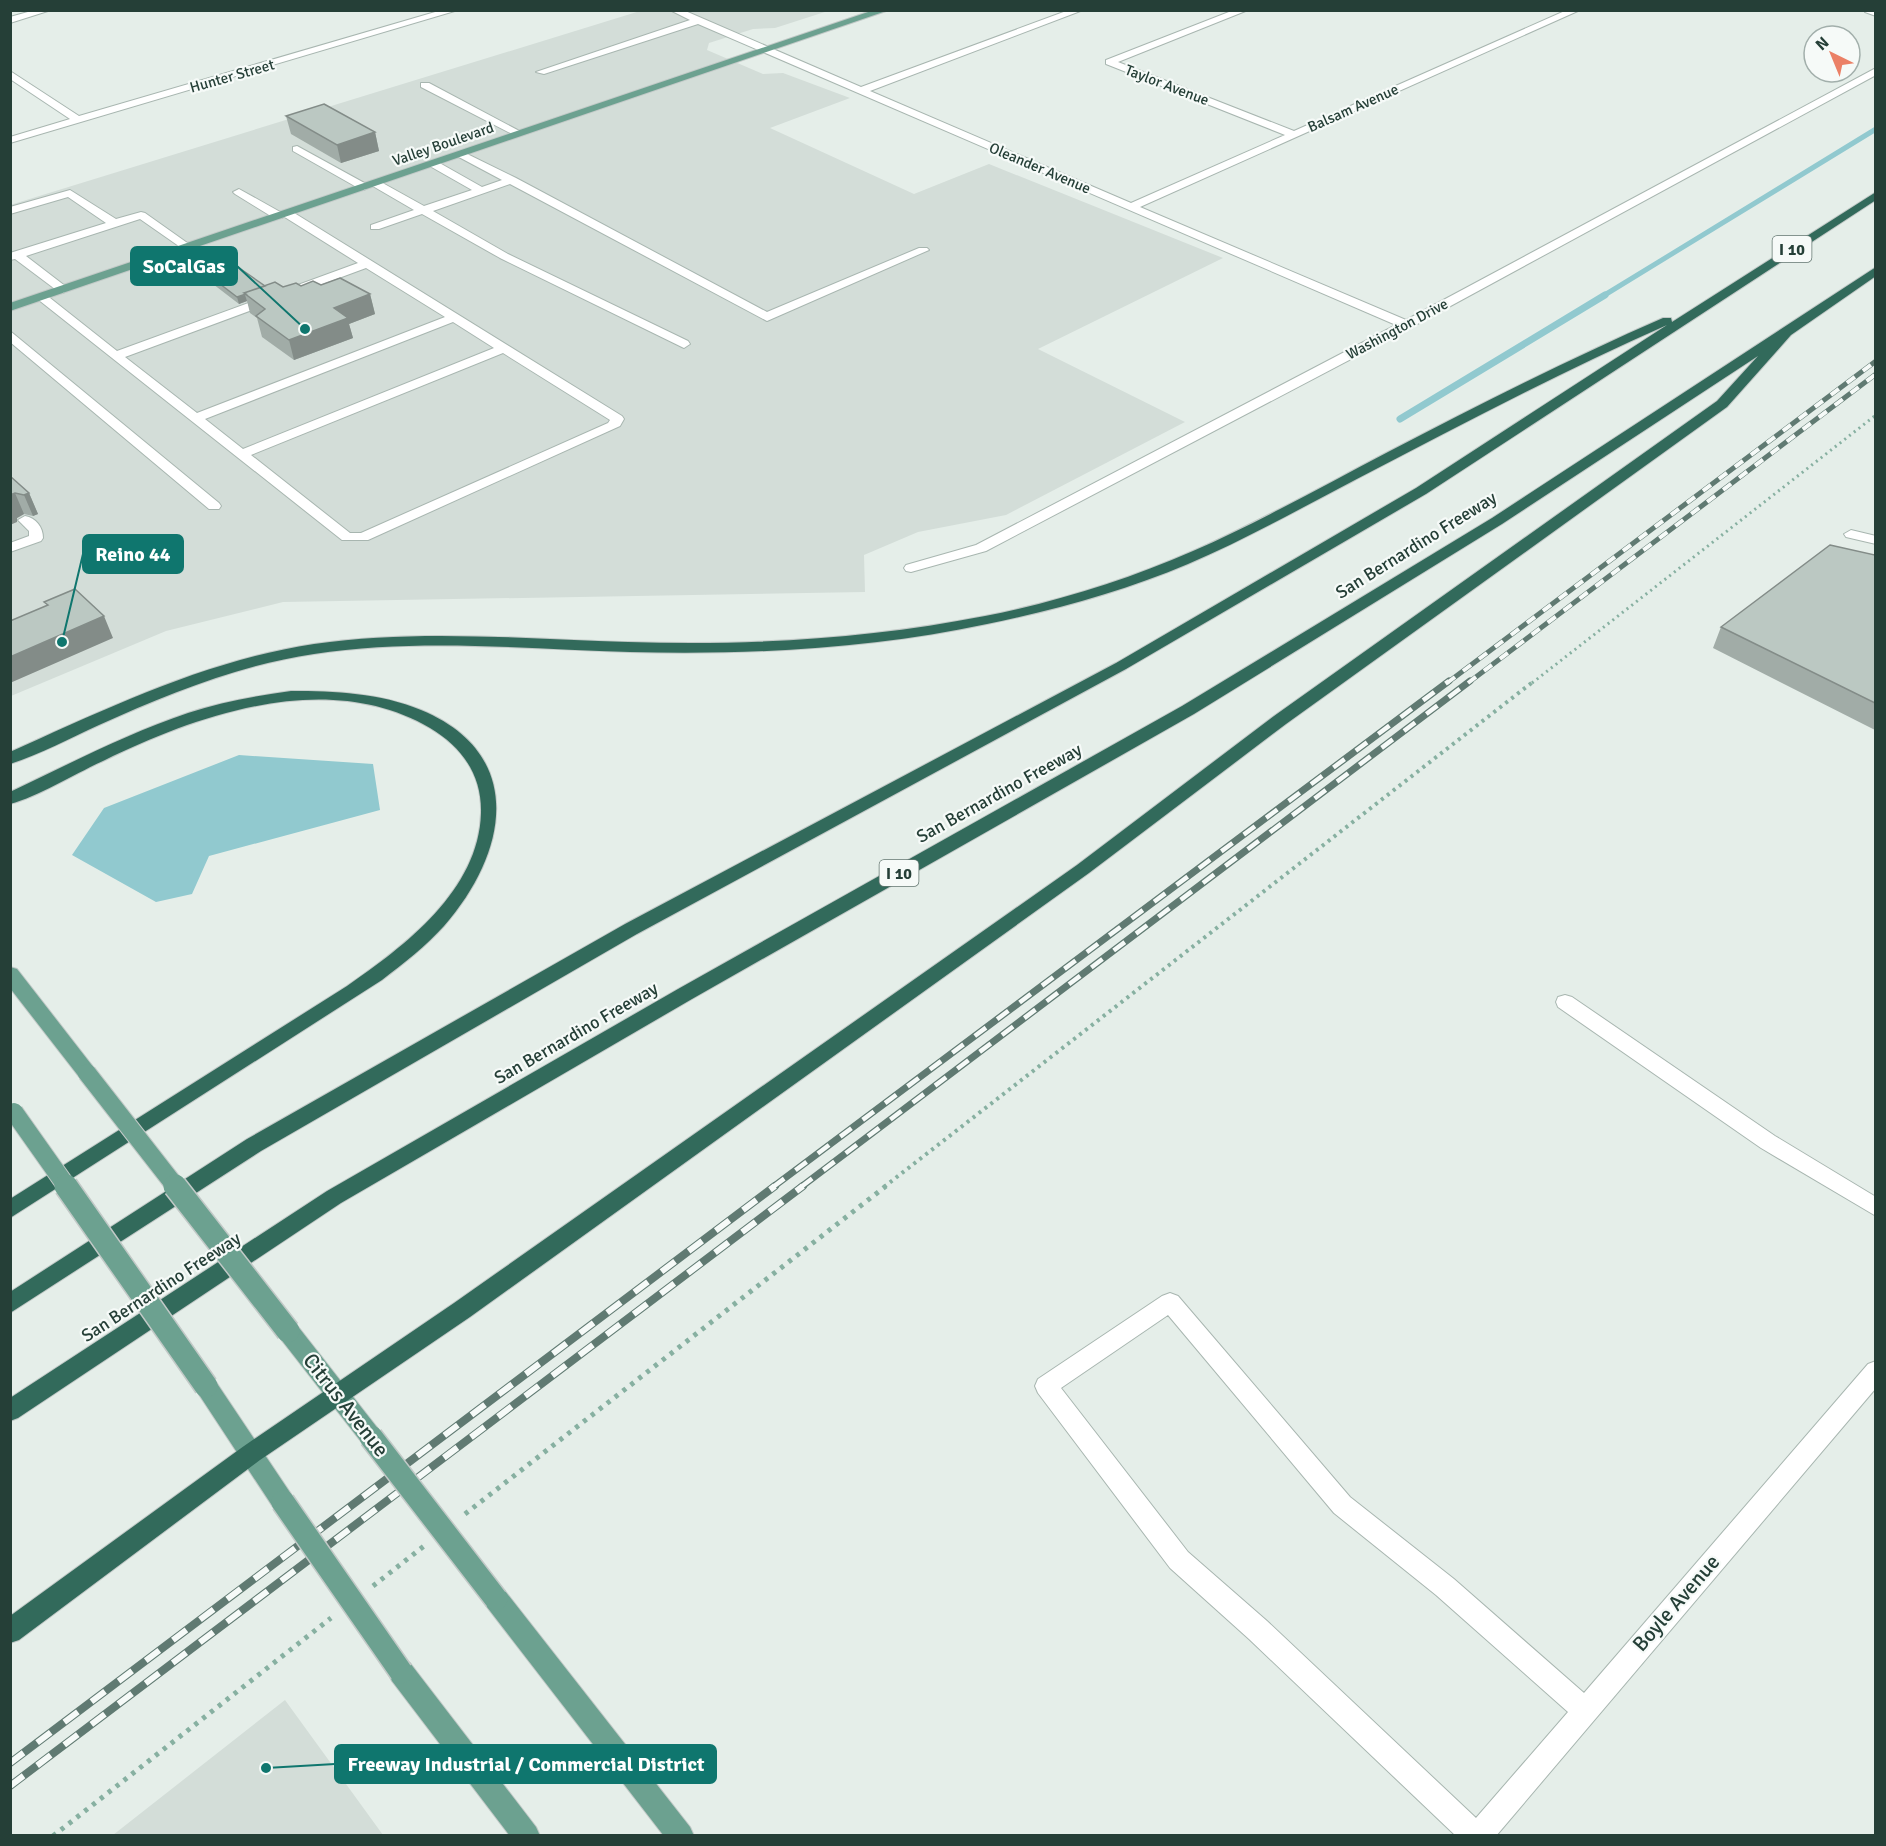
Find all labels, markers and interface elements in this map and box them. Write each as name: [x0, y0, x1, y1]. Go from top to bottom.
north arrow: [1802, 24, 1862, 84]
text: N: [1812, 33, 1833, 55]
street label: Hunter Street: [188, 55, 276, 97]
street label: Taylor Avenue: [1122, 61, 1212, 109]
street label: Balsam Avenue: [1305, 80, 1401, 136]
street label: Valley Boulevard: [390, 118, 496, 170]
street label: Oleander Avenue: [986, 138, 1094, 198]
road number: I 10: [1772, 236, 1812, 262]
callout: SoCalGas: [131, 247, 237, 285]
text: SoCalGas: [143, 254, 225, 279]
street label: Washington Drive: [1343, 295, 1451, 363]
street label: San Bernardino Freeway: [1332, 486, 1501, 603]
callout: Reino 44: [83, 535, 183, 573]
text: Reino 44: [95, 542, 171, 567]
street label: San Bernardino Freeway: [913, 738, 1086, 848]
road number: I 10: [880, 860, 918, 886]
street label: San Bernardino Freeway: [490, 977, 662, 1089]
street label: San Bernardino Freeway: [77, 1227, 245, 1347]
street label: Citrus Avenue: [297, 1348, 395, 1462]
street label: Boyle Avenue: [1627, 1549, 1725, 1657]
callout: Freeway Industrial / Commercial District: [335, 1745, 716, 1783]
text: Freeway Industrial / Commercial District: [348, 1752, 705, 1777]

